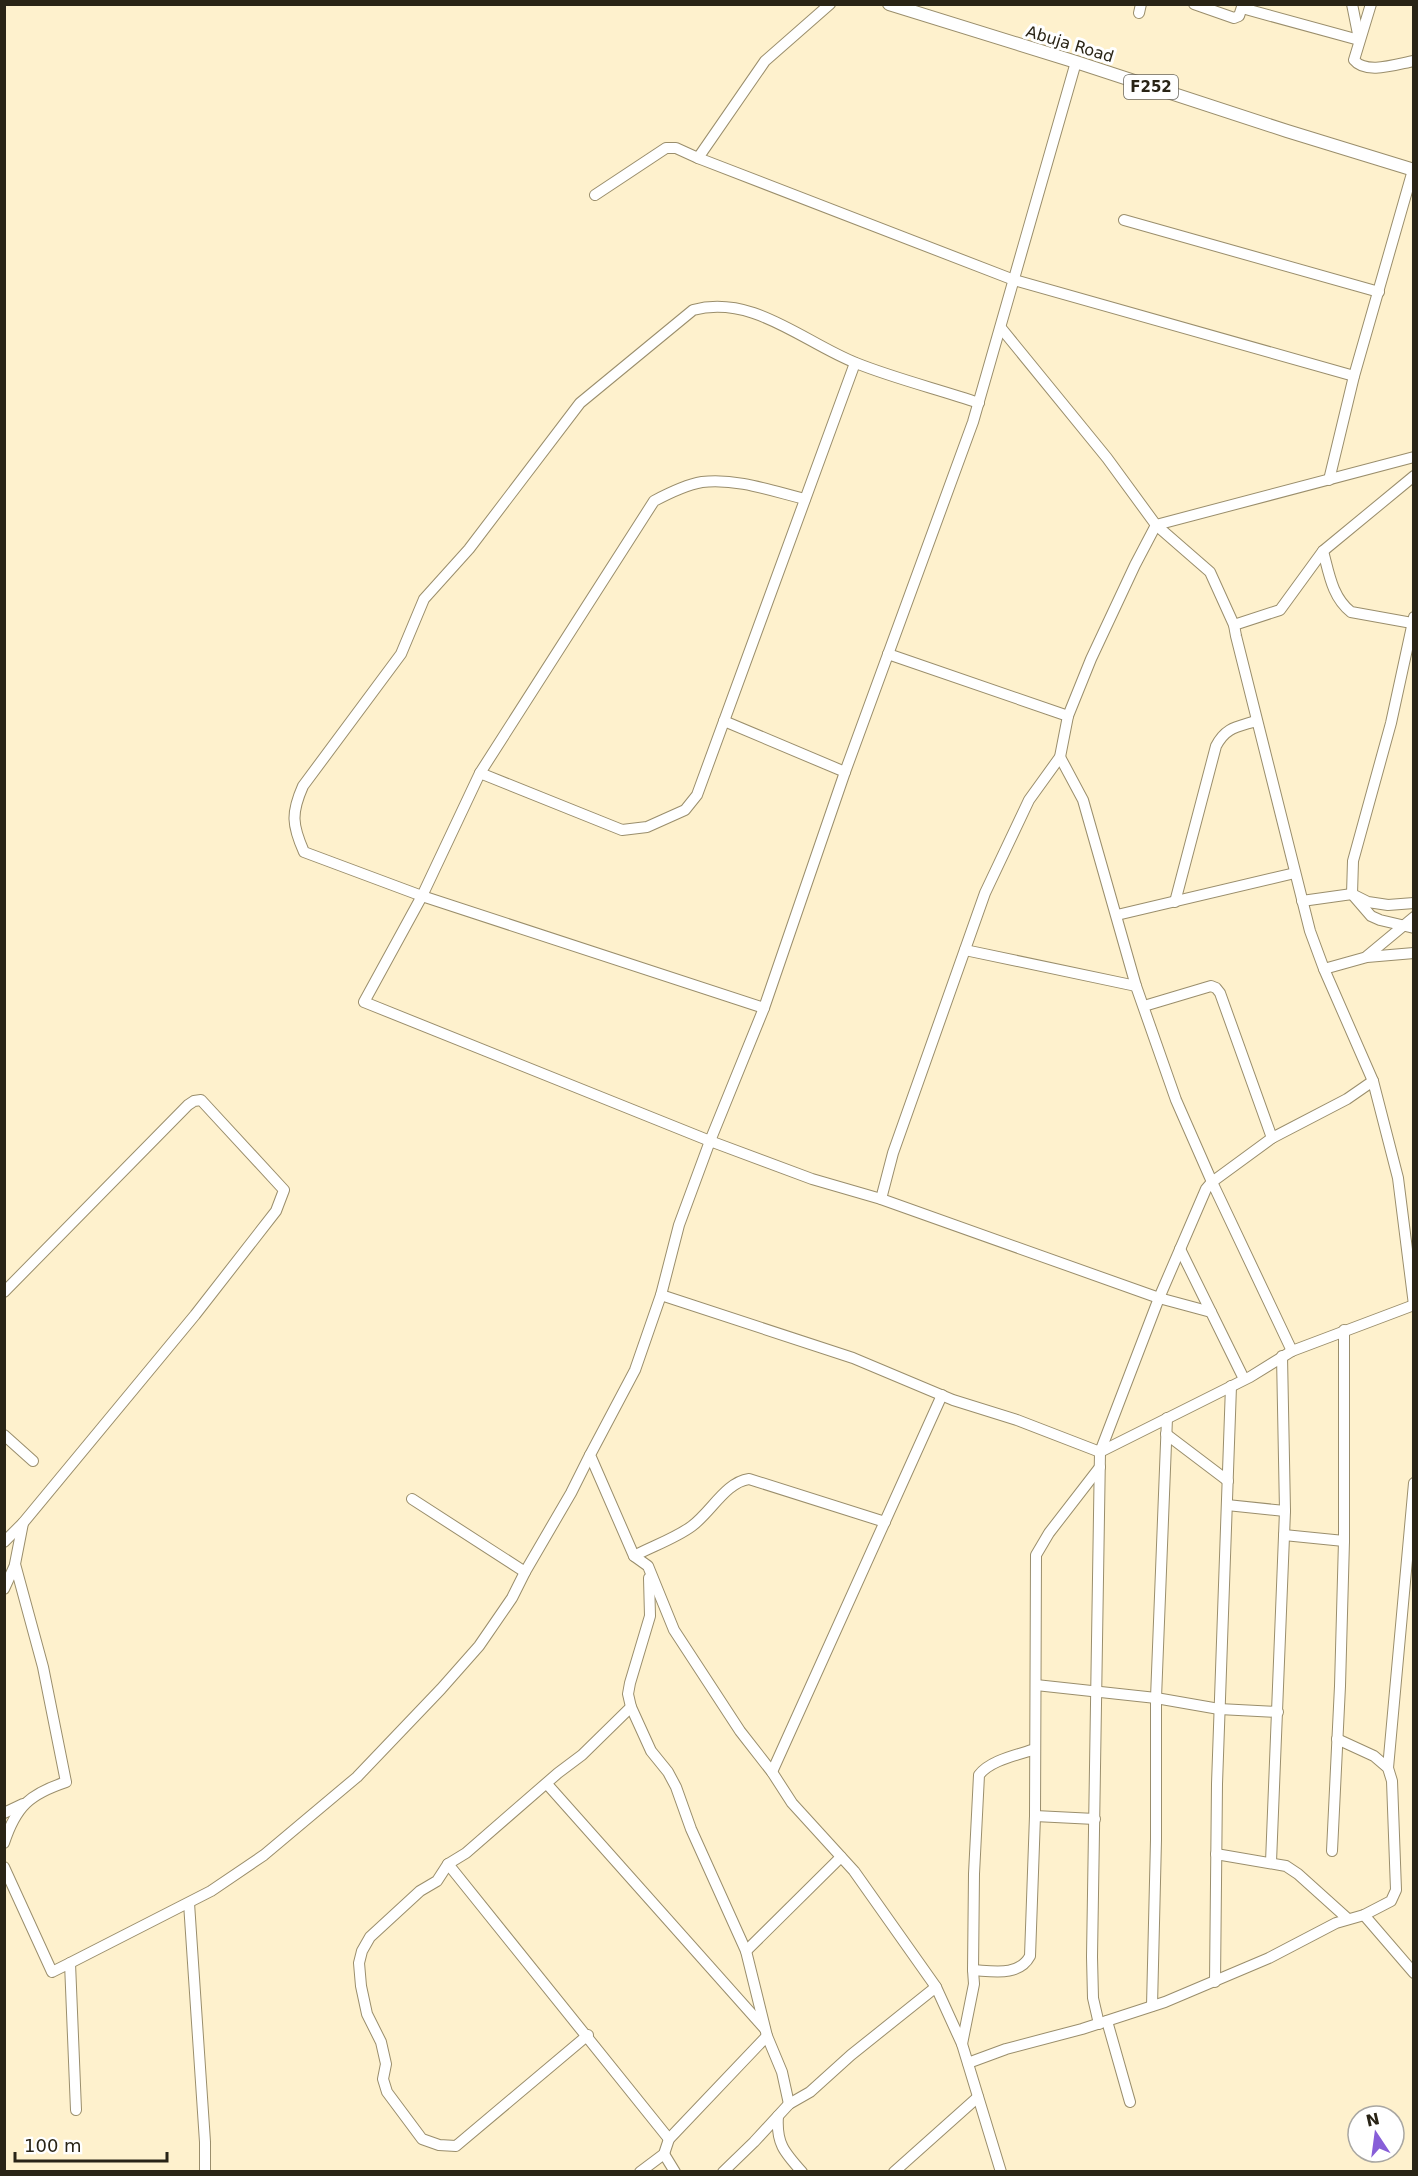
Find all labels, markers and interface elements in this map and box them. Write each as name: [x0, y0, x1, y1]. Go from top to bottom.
street label: Abuja Road: [1024, 22, 1116, 66]
road number: F252: [1124, 75, 1178, 99]
north arrow: [1346, 2104, 1406, 2164]
text: N: [1364, 2109, 1381, 2131]
scale bar: [15, 2125, 166, 2163]
text: 100 m: [24, 2135, 82, 2156]

